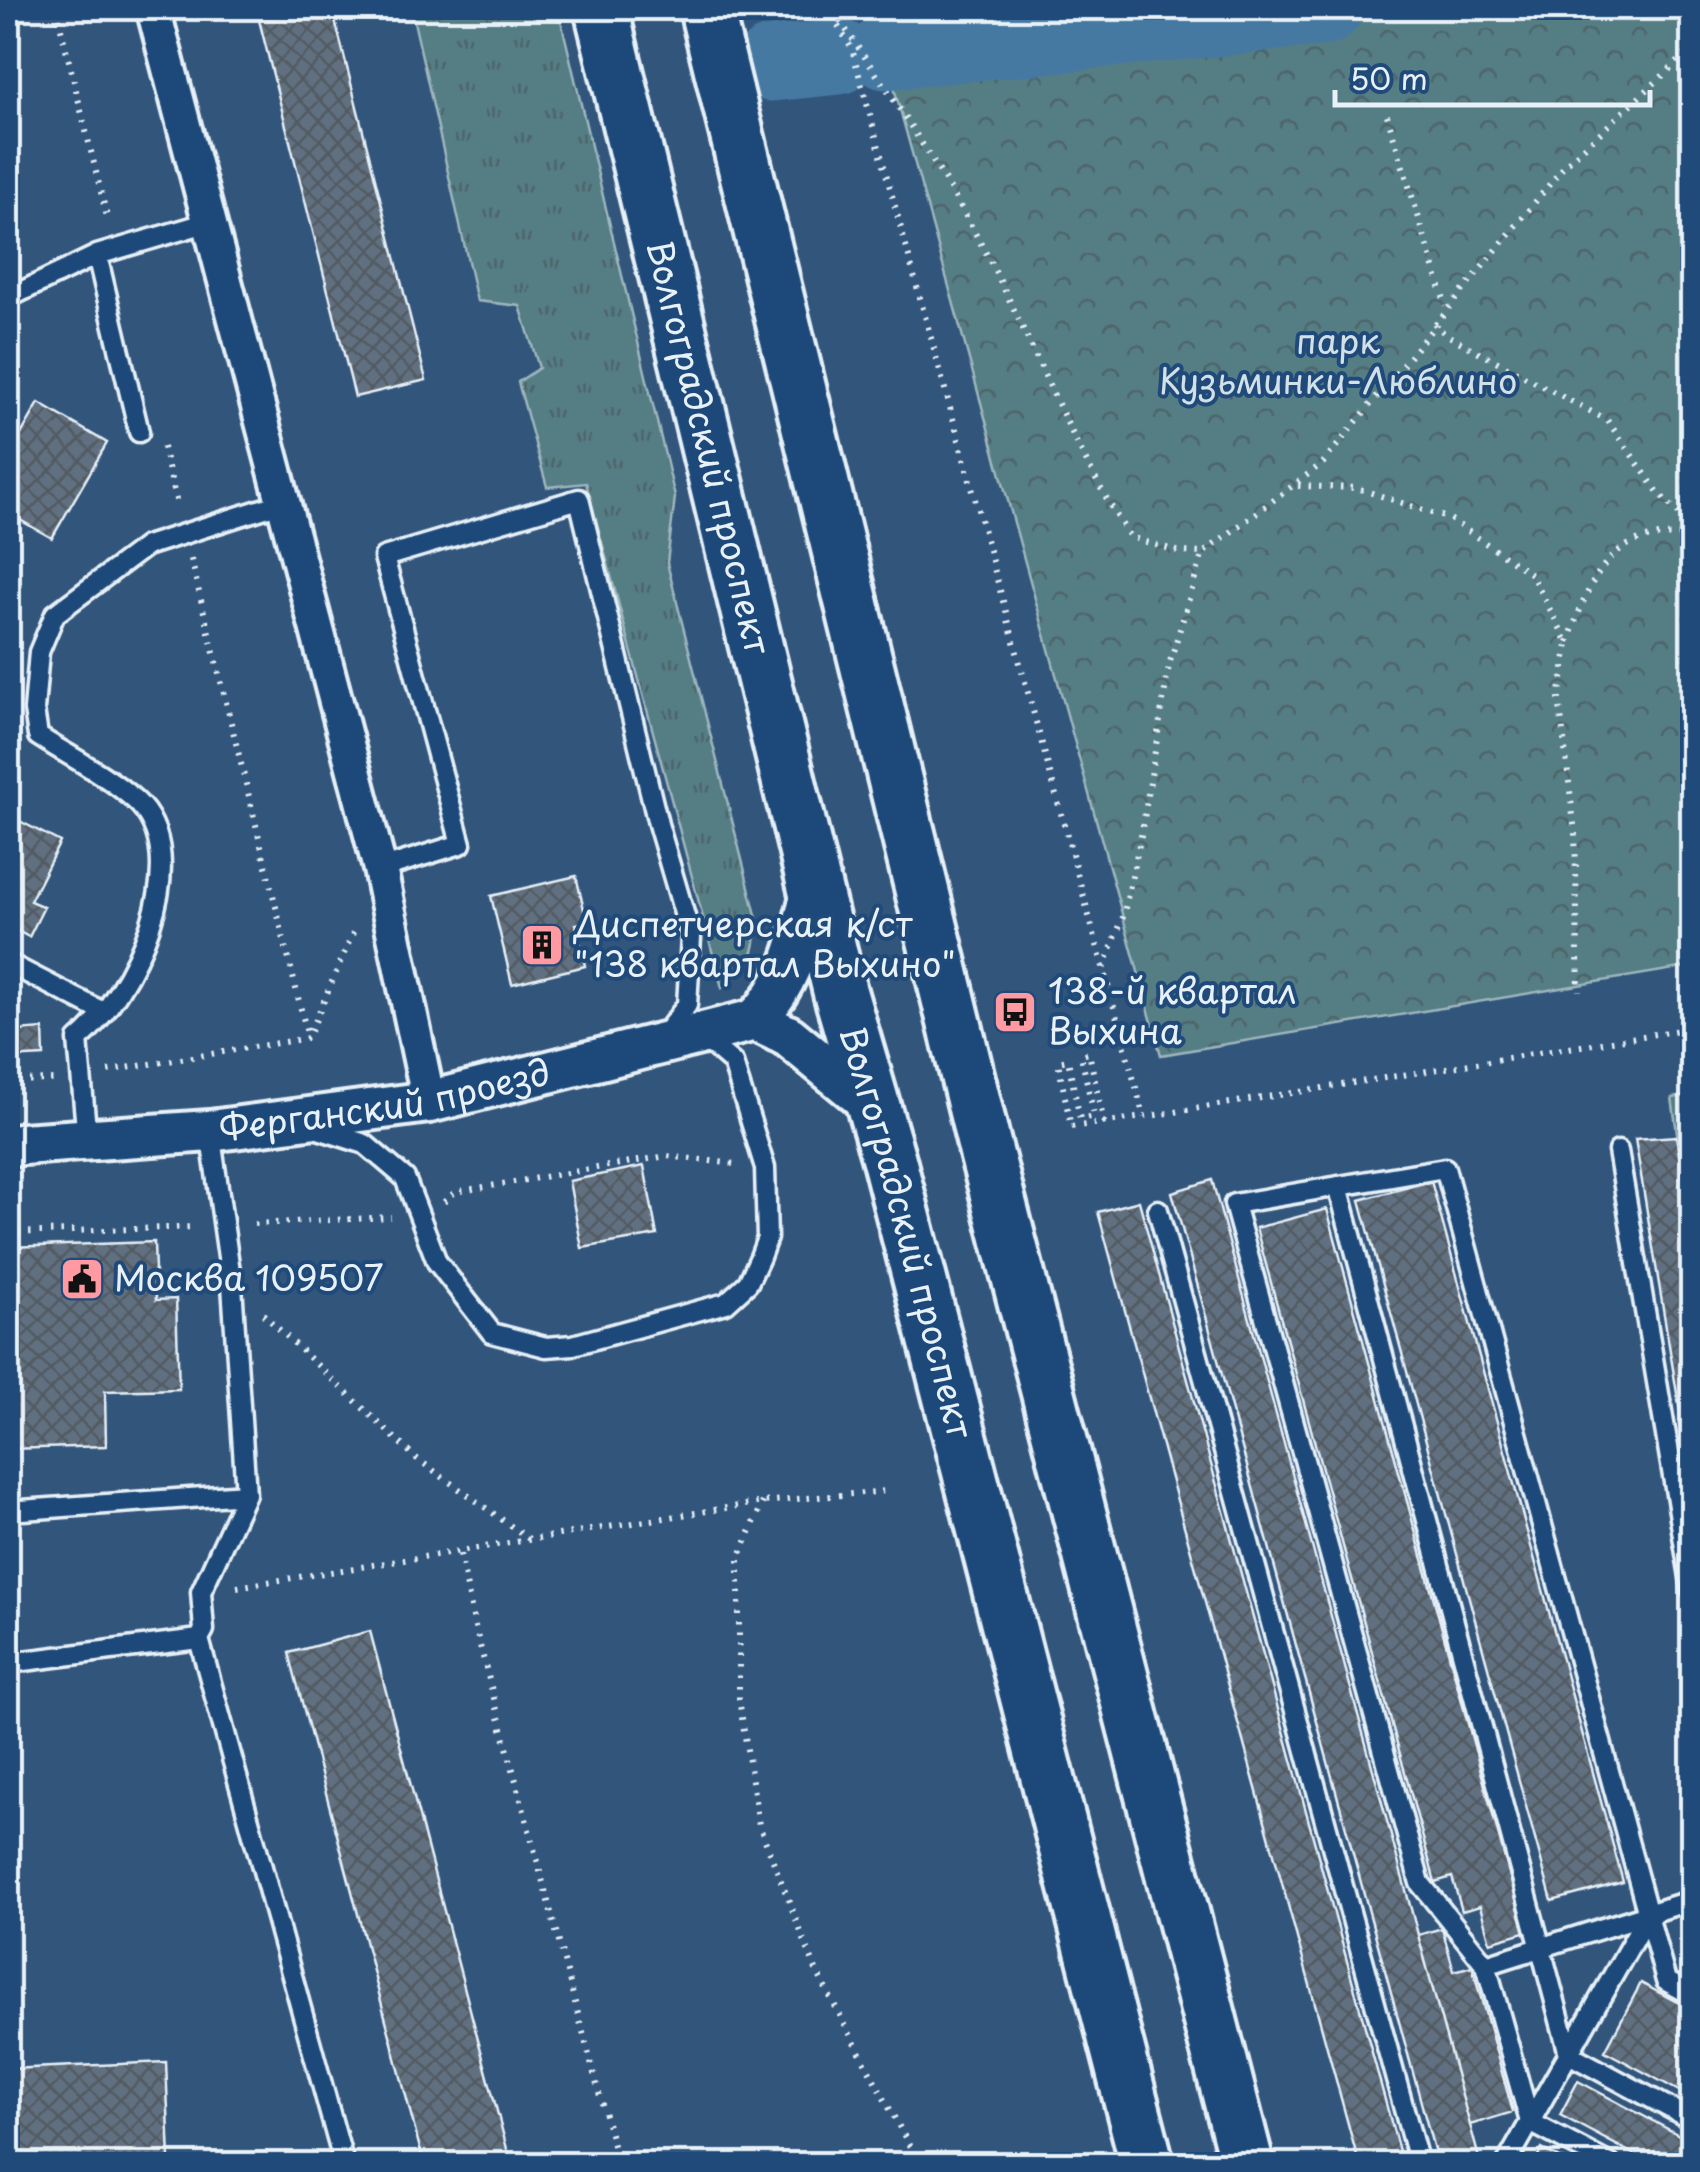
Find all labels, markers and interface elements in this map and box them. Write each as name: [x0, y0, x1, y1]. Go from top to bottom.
scale bar: [1335, 45, 1650, 107]
text: 50 m: [1350, 55, 1428, 100]
street label: Волгоградский проспект: [634, 234, 786, 660]
park label: парк Кузьминки-Люблино: [1158, 313, 1518, 406]
place label: Диспетчерская к/ст "138 квартал Выхино": [573, 896, 956, 989]
building icon: Диспетчерская к/ст "138 квартал Выхино": [519, 922, 565, 968]
place label: 138-й квартал Выхина: [1048, 963, 1297, 1056]
bus stop icon: 138-й квартал Выхина: [992, 989, 1038, 1035]
street label: Волгоградский проспект: [827, 1019, 989, 1445]
street label: Ферганский проезд: [216, 1044, 556, 1154]
place label: Москва 109507: [114, 1250, 383, 1303]
public building icon: Москва 109507: [59, 1256, 105, 1302]

